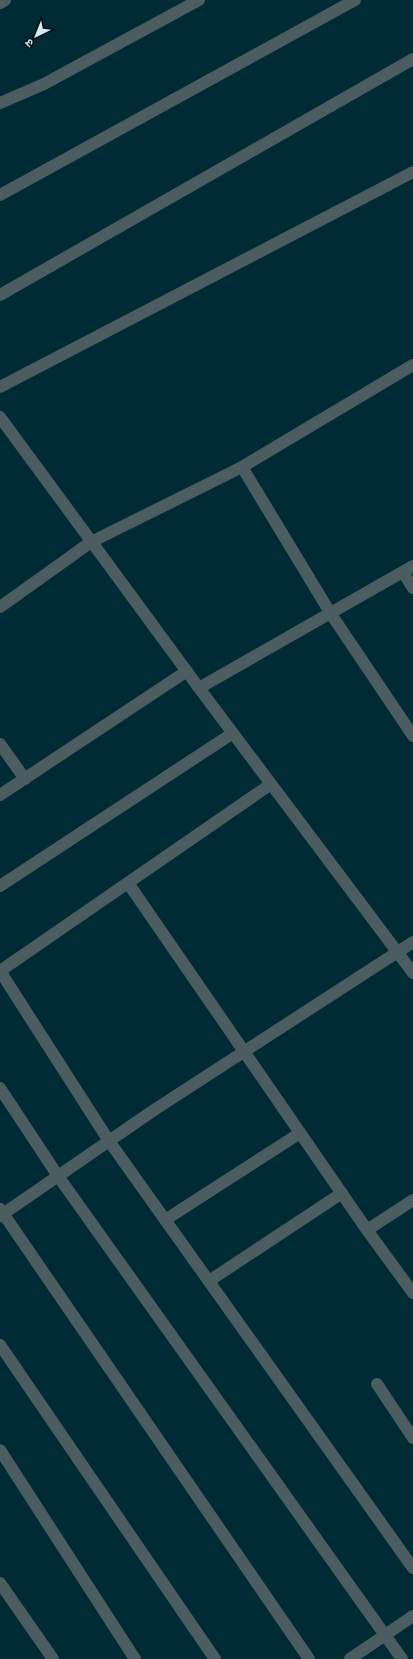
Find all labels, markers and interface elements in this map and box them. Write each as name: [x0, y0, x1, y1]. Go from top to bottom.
north arrow: [16, 16, 56, 56]
text: उ: [21, 36, 36, 51]

